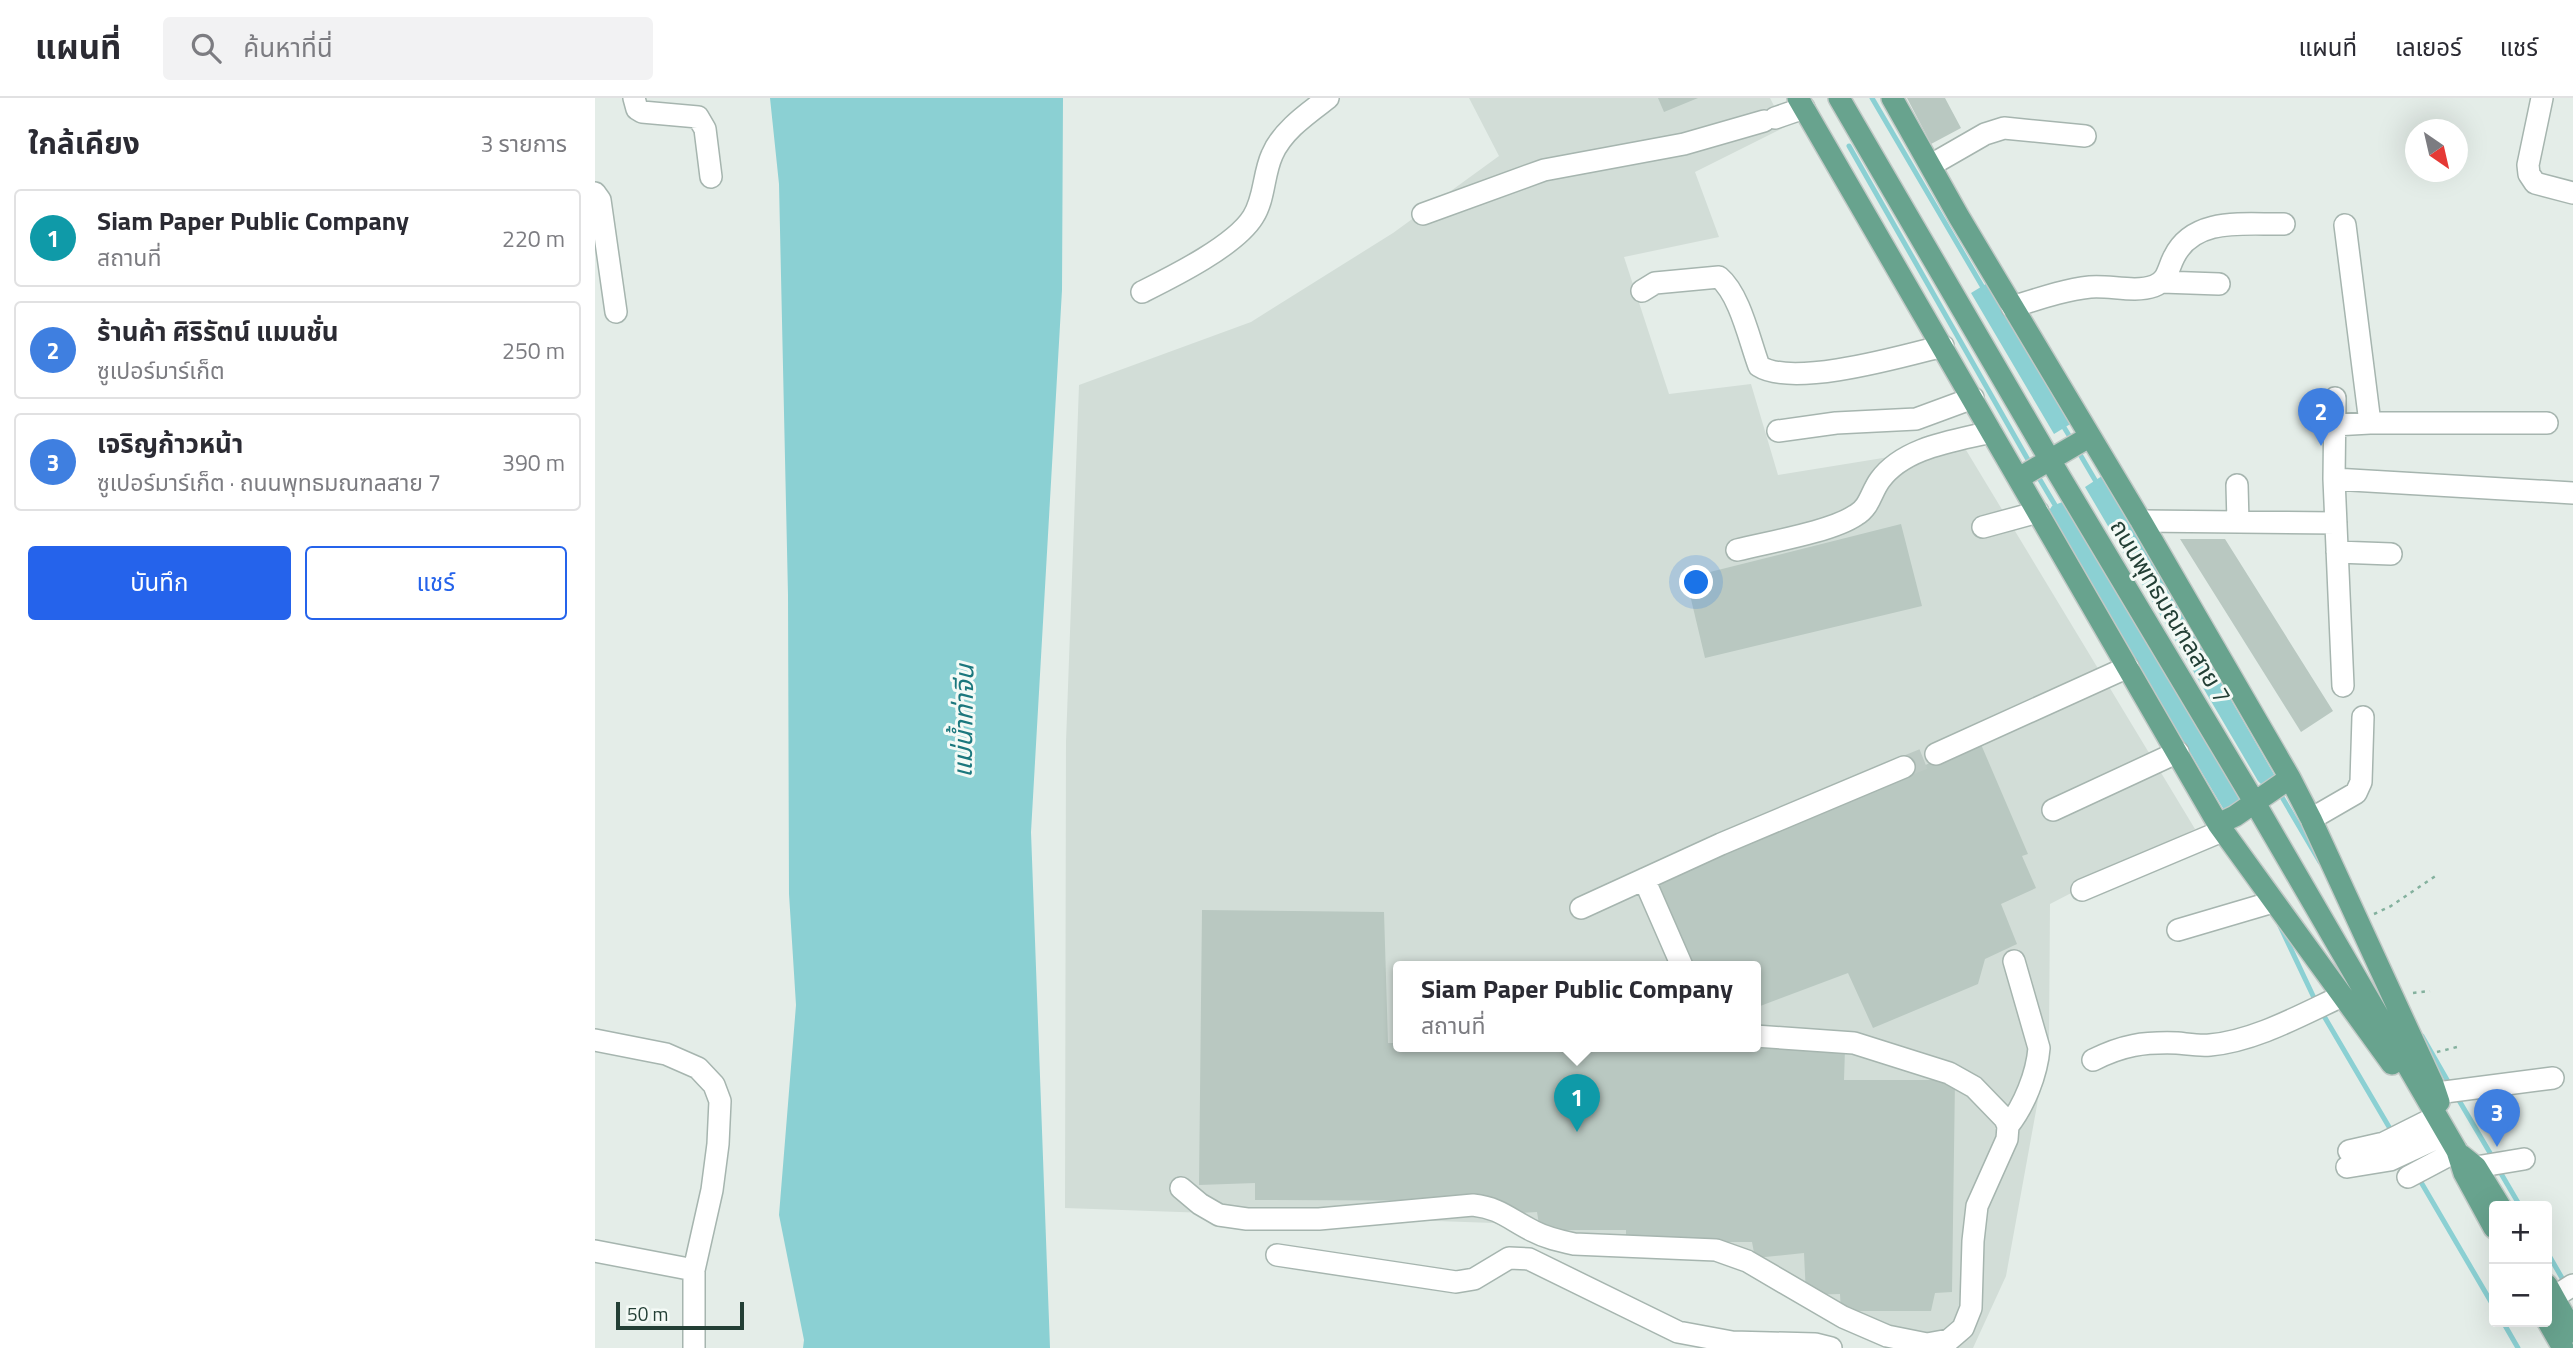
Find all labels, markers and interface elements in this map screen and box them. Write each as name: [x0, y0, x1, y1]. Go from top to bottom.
search box: [163, 17, 653, 80]
text: แผนที่: [35, 22, 121, 72]
text: ค้นหาที่นี่: [243, 28, 333, 67]
icon: search: [187, 29, 225, 67]
text: แผนที่: [2299, 29, 2357, 65]
text: เลเยอร์: [2395, 29, 2462, 65]
text: แชร์: [2500, 29, 2538, 65]
north arrow: [2405, 119, 2468, 182]
text: ใกล้เคียง: [28, 120, 140, 166]
text: 3 รายการ: [480, 126, 567, 161]
text: Siam Paper Public Company: [97, 201, 409, 240]
text: 1: [47, 221, 59, 256]
text: 220 m: [502, 221, 565, 256]
text: สถานที่: [97, 240, 161, 275]
text: ร้านค้า ศิริรัตน์ แมนชั่น: [97, 312, 339, 351]
text: 2: [47, 333, 59, 368]
text: 250 m: [502, 333, 565, 368]
text: ซูเปอร์มาร์เก็ต: [97, 353, 225, 388]
pin: 2: [2298, 388, 2344, 446]
text: เจริญก้าวหน้า: [97, 424, 243, 463]
text: 3: [47, 445, 59, 480]
text: 390 m: [502, 445, 565, 480]
text: ซูเปอร์มาร์เก็ต · ถนนพุทธมณฑลสาย 7: [97, 465, 441, 500]
street label: ถนนพุทธมณฑลสาย 7: [2102, 512, 2240, 710]
button: บันทึก: [28, 546, 291, 620]
button: แชร์: [305, 546, 567, 620]
your location: [1679, 565, 1713, 599]
water label: แม่น้ำท่าจีน: [943, 662, 984, 778]
popup: [1393, 961, 1761, 1052]
text: Siam Paper Public Company: [1421, 969, 1733, 1008]
text: สถานที่: [1421, 1008, 1485, 1043]
pin: 1: [1554, 1074, 1600, 1132]
pin: 3: [2474, 1089, 2520, 1147]
map controls: [2489, 1201, 2552, 1327]
button: +: [2489, 1201, 2552, 1264]
button: −: [2489, 1264, 2552, 1327]
scale bar: [616, 1299, 744, 1331]
text: 50 m: [627, 1299, 668, 1328]

